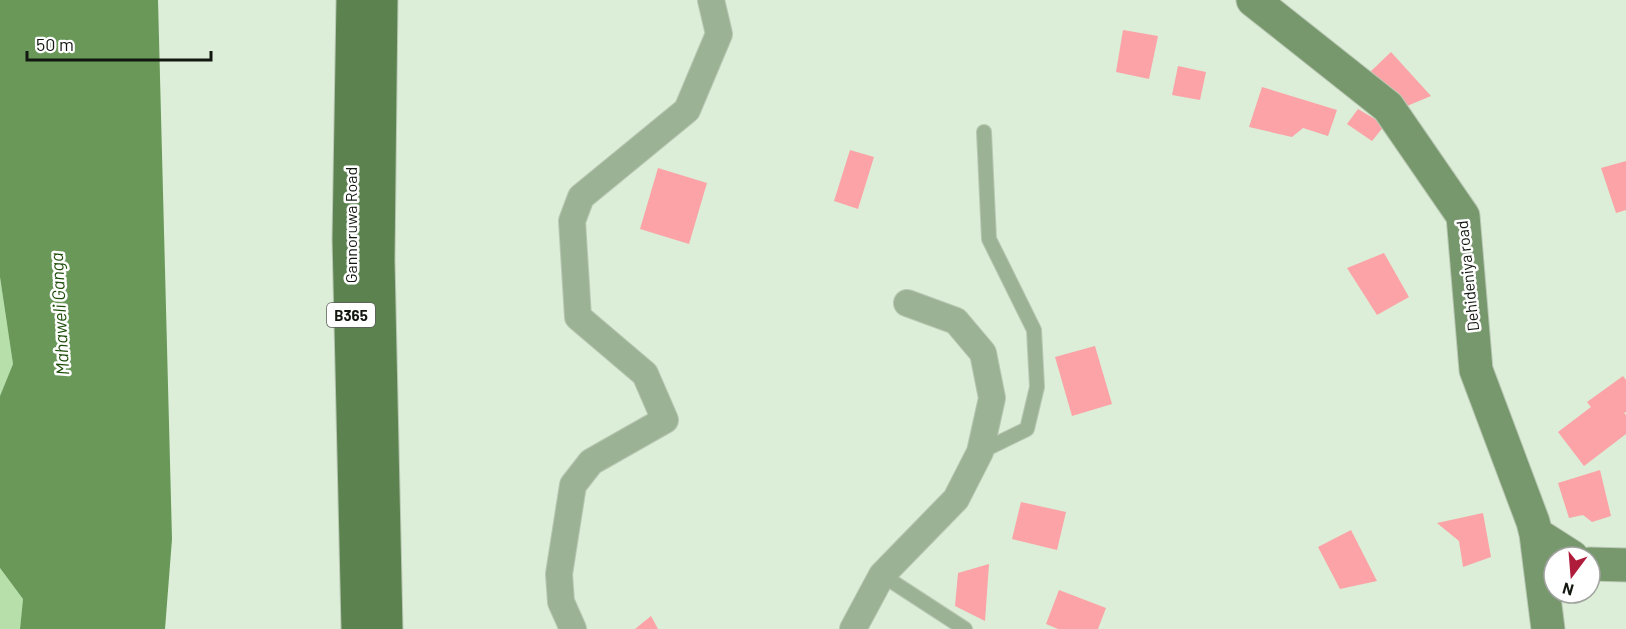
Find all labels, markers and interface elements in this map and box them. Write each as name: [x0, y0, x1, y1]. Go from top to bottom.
scale bar: [27, 24, 212, 62]
text: 50 m: [36, 33, 74, 55]
street label: Gannoruwa Road: [341, 167, 360, 283]
street label: Dehideniya road: [1452, 220, 1482, 332]
water label: Mahaweli Ganga: [45, 252, 73, 376]
road number: B365: [327, 303, 375, 327]
north arrow: [1542, 545, 1602, 605]
text: N: [1560, 579, 1575, 600]

